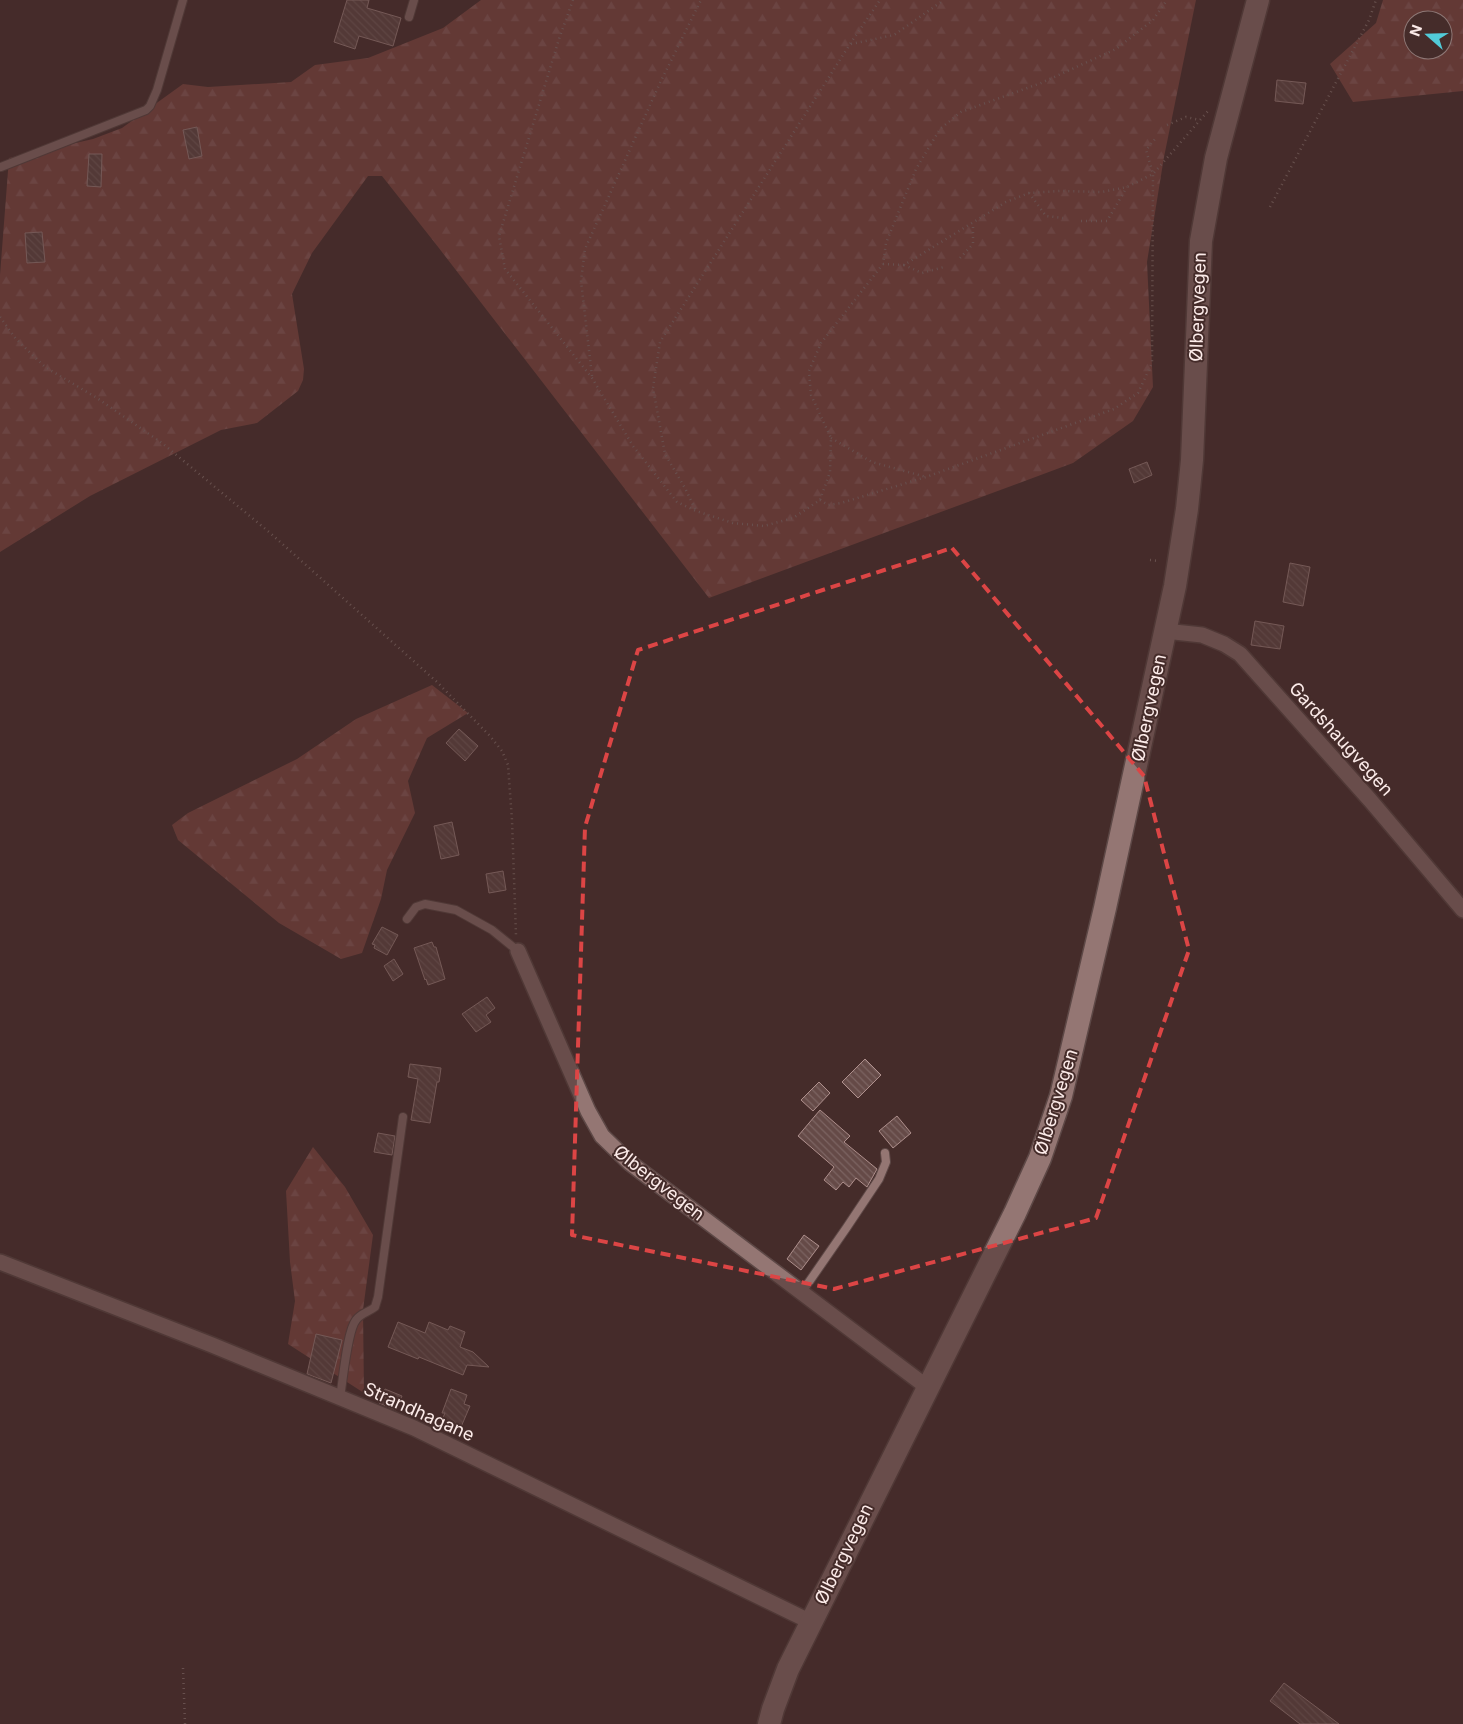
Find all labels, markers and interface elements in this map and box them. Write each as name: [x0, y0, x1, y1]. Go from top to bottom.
north arrow: [1403, 10, 1453, 60]
text: N: [1406, 22, 1425, 38]
street label: Ølbergvegen: [1185, 252, 1210, 362]
street label: Ølbergvegen: [1127, 652, 1170, 764]
street label: Gardshaugvegen: [1285, 678, 1398, 800]
street label: Ølbergvegen: [1029, 1046, 1082, 1157]
street label: Ølbergvegen: [610, 1141, 709, 1225]
street label: Strandhagane: [361, 1378, 478, 1445]
street label: Ølbergvegen: [810, 1500, 877, 1608]

